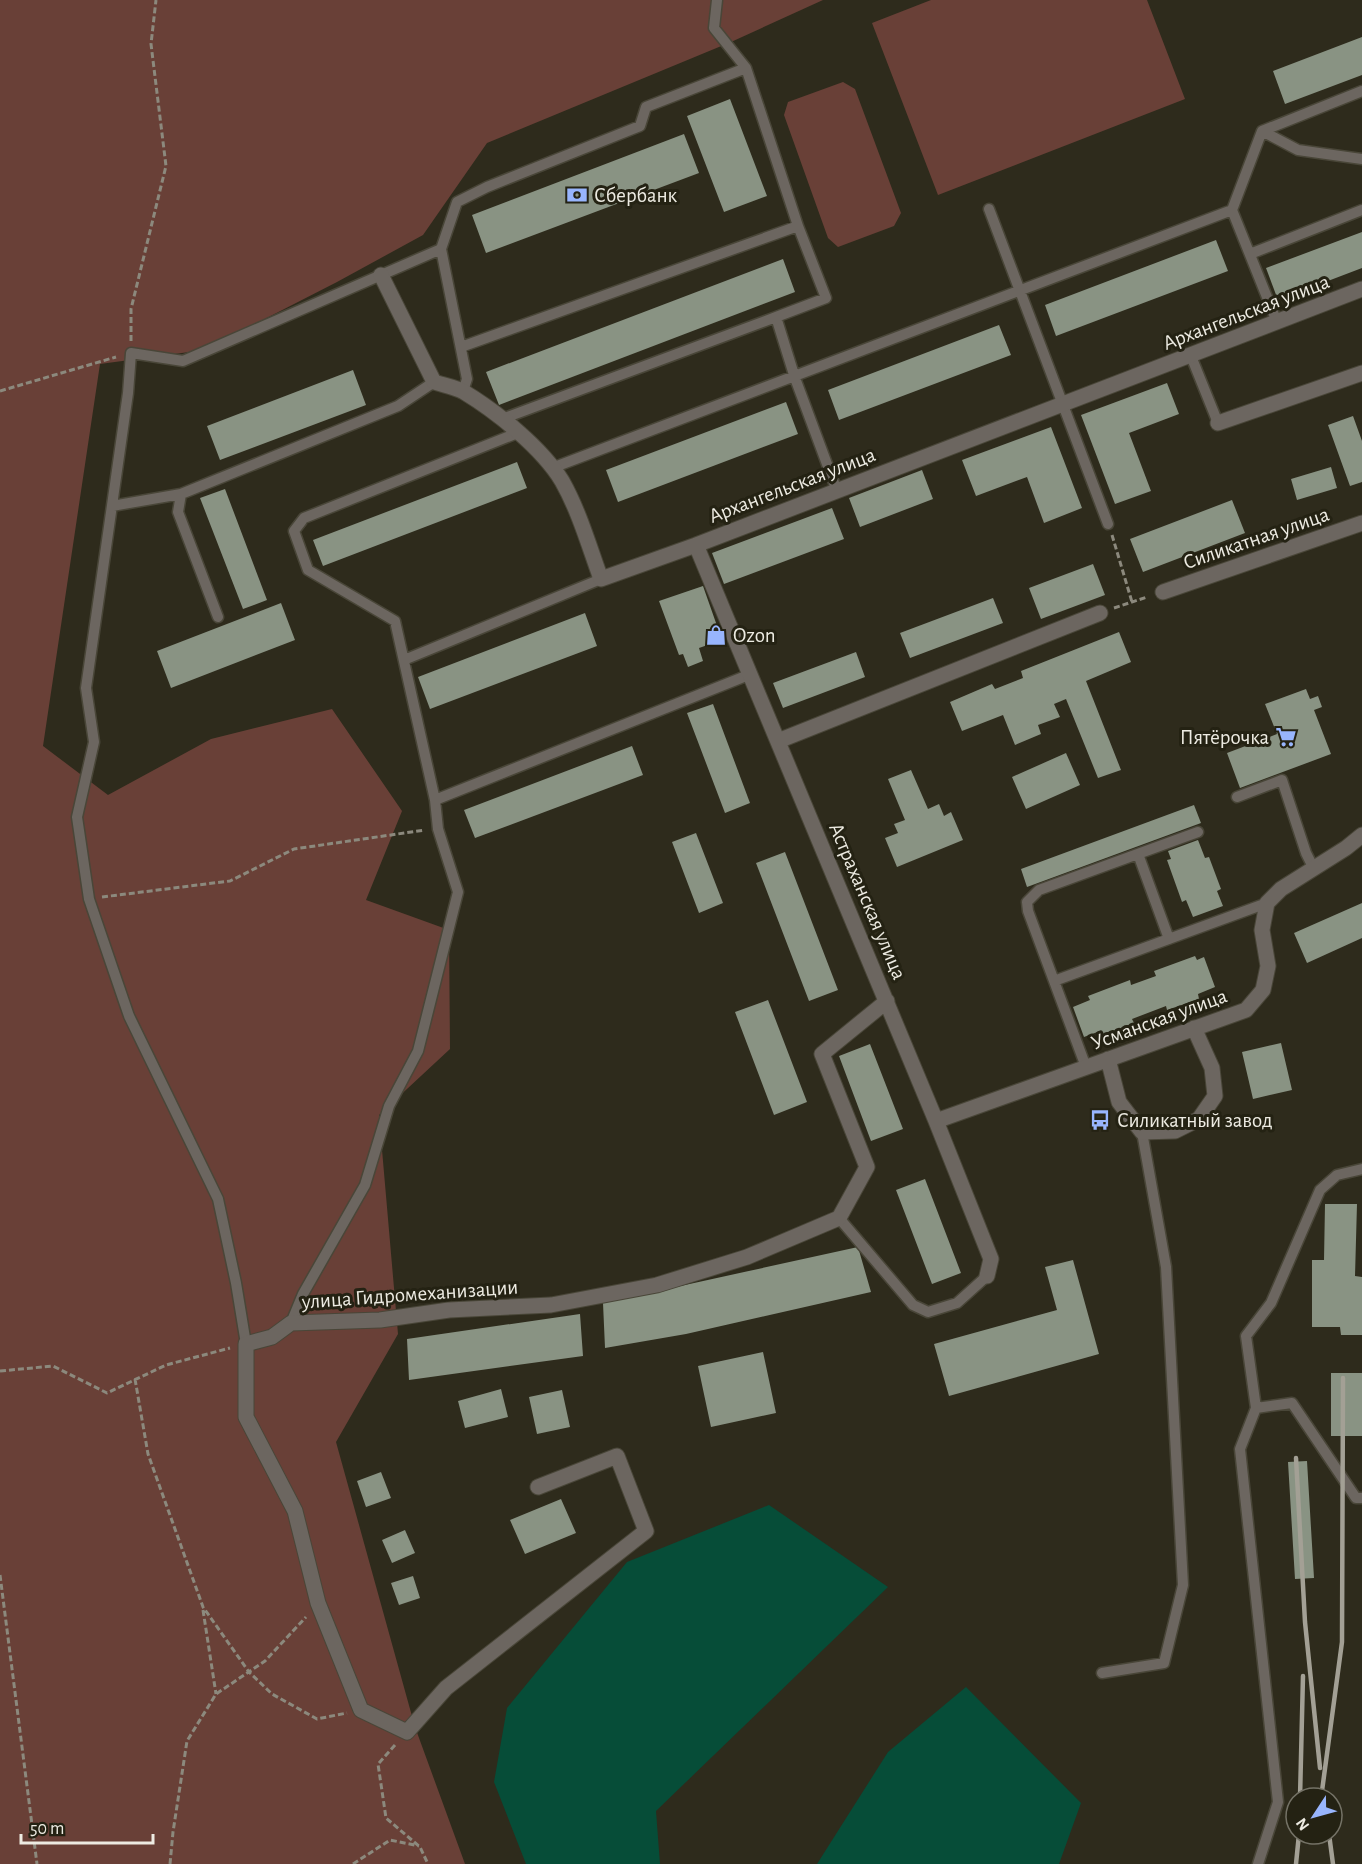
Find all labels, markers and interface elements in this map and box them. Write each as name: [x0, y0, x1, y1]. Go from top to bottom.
bank icon: Сбербанк: [565, 183, 589, 207]
place label: Сбербанк: [594, 185, 677, 206]
street label: Архангельская улица: [1160, 271, 1333, 354]
street label: Архангельская улица: [706, 444, 879, 527]
street label: Силикатная улица: [1180, 504, 1332, 573]
shop icon: Ozon: [704, 623, 728, 647]
place label: Ozon: [733, 625, 776, 646]
supermarket icon: Пятёрочка: [1274, 725, 1298, 749]
place label: Пятёрочка: [1180, 727, 1269, 748]
street label: Астраханская улица: [825, 820, 910, 983]
street label: Усманская улица: [1088, 985, 1230, 1054]
bus stop icon: Силикатный завод: [1088, 1108, 1112, 1132]
place label: Силикатный завод: [1117, 1110, 1273, 1131]
street label: улица Гидромеханизации: [300, 1276, 519, 1313]
north arrow: [1284, 1786, 1344, 1846]
scale bar: [21, 1807, 153, 1845]
text: N: [1293, 1815, 1312, 1833]
text: 50 m: [30, 1820, 64, 1838]

